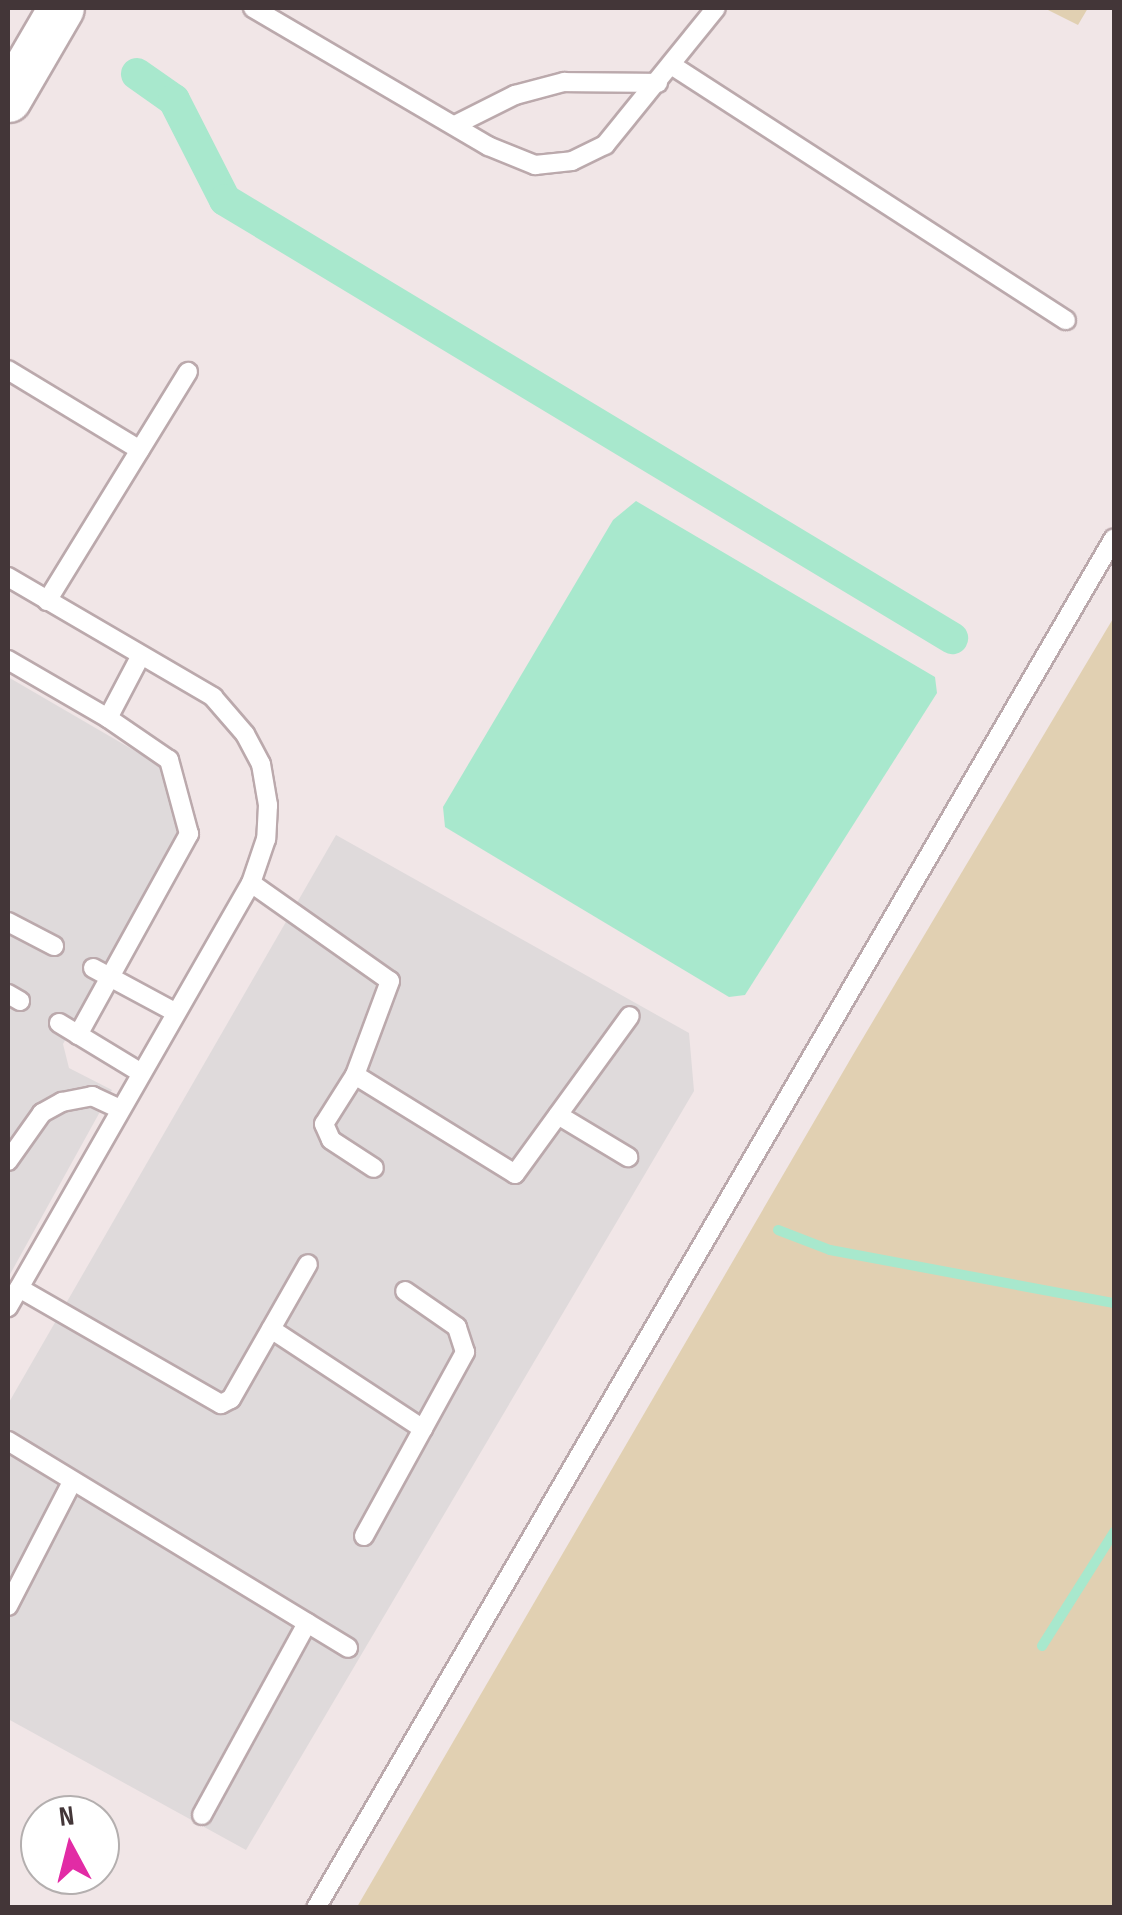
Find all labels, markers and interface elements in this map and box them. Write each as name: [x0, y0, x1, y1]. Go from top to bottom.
north arrow: [20, 1795, 120, 1895]
text: N: [57, 1799, 76, 1834]

